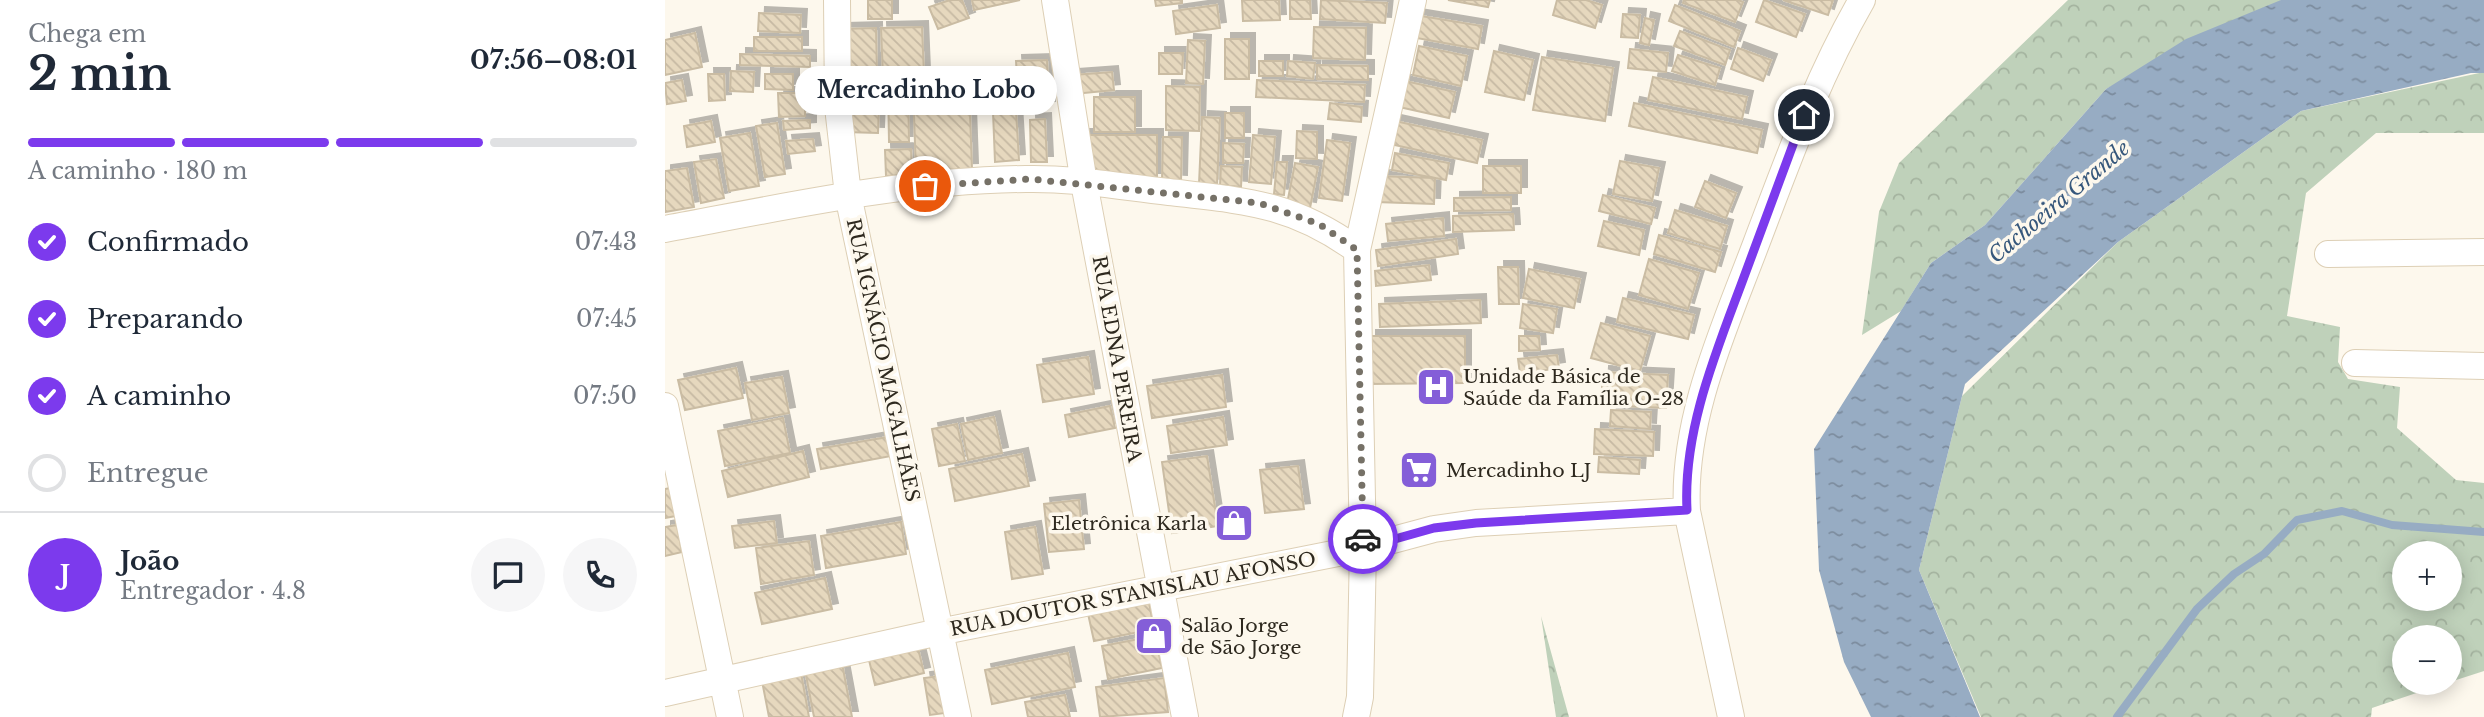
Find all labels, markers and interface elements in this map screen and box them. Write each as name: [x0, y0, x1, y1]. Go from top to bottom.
text: Chega em: [28, 20, 146, 48]
text: 07:56–08:01: [470, 44, 637, 76]
text: 2 min: [28, 45, 171, 102]
callout: Mercadinho Lobo: [794, 67, 1056, 116]
text: Mercadinho Lobo: [817, 76, 1035, 104]
pin: [1774, 85, 1834, 145]
icon: home: [1785, 96, 1823, 134]
water label: Cachoeira Grande: [1983, 135, 2135, 269]
pin: [895, 156, 955, 216]
text: A caminho · 180 m: [28, 157, 247, 185]
icon: bag: [906, 167, 944, 205]
street label: RUA IGNÁCIO MAGALHÃES: [842, 216, 925, 504]
icon: check: [28, 223, 66, 261]
text: Confirmado: [87, 226, 249, 258]
text: 07:43: [575, 228, 637, 256]
street label: RUA EDNA PEREIRA: [1088, 254, 1147, 464]
icon: check: [28, 300, 66, 338]
text: Preparando: [87, 303, 243, 335]
text: 07:45: [576, 305, 637, 333]
place label: Unidade Básica de Saúde da Família O-28: [1463, 365, 1684, 410]
hospital icon: Unidade Básica de Saúde da Família O-28: [1415, 366, 1457, 408]
icon: check: [28, 377, 66, 415]
text: A caminho: [87, 380, 231, 412]
text: 07:50: [573, 382, 637, 410]
supermarket icon: Mercadinho LJ: [1398, 449, 1440, 491]
text: Entregue: [87, 457, 209, 489]
place label: Mercadinho LJ: [1446, 459, 1591, 482]
shop icon: Eletrônica Karla: [1213, 502, 1255, 544]
courier: [1328, 504, 1398, 574]
place label: Eletrônica Karla: [1051, 512, 1207, 535]
icon: car: [1344, 520, 1382, 558]
button: chat: [471, 538, 545, 612]
button: phone: [563, 538, 637, 612]
map controls: [2392, 541, 2462, 695]
button: +: [2392, 541, 2462, 611]
text: João: [120, 545, 179, 577]
street label: RUA DOUTOR STANISLAU AFONSO: [948, 547, 1318, 641]
text: J: [60, 559, 70, 591]
text: Entregador · 4.8: [120, 577, 306, 605]
place label: Salão Jorge de São Jorge: [1181, 614, 1301, 659]
shop icon: Salão Jorge de São Jorge: [1133, 615, 1175, 657]
button: −: [2392, 625, 2462, 695]

